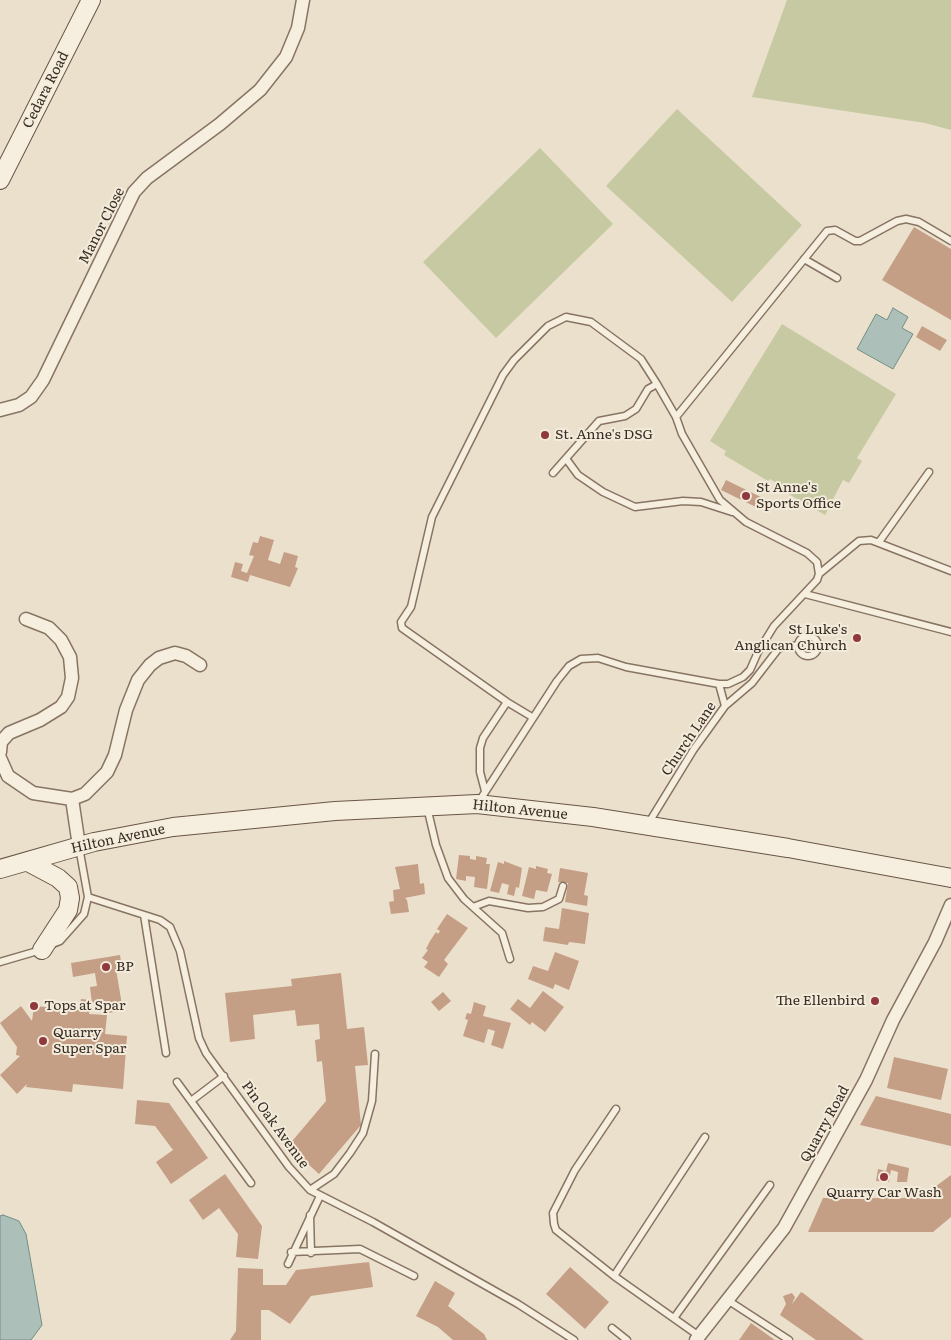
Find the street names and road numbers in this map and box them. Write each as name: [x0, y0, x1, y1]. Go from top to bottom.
street label: Cedara Road: [19, 49, 73, 131]
street label: Manor Close: [76, 185, 128, 267]
street label: Church Lane: [658, 699, 720, 779]
street label: Hilton Avenue: [471, 797, 569, 823]
street label: Hilton Avenue: [69, 821, 167, 857]
street label: Pin Oak Avenue: [238, 1078, 312, 1172]
street label: Quarry Road: [797, 1083, 853, 1165]

